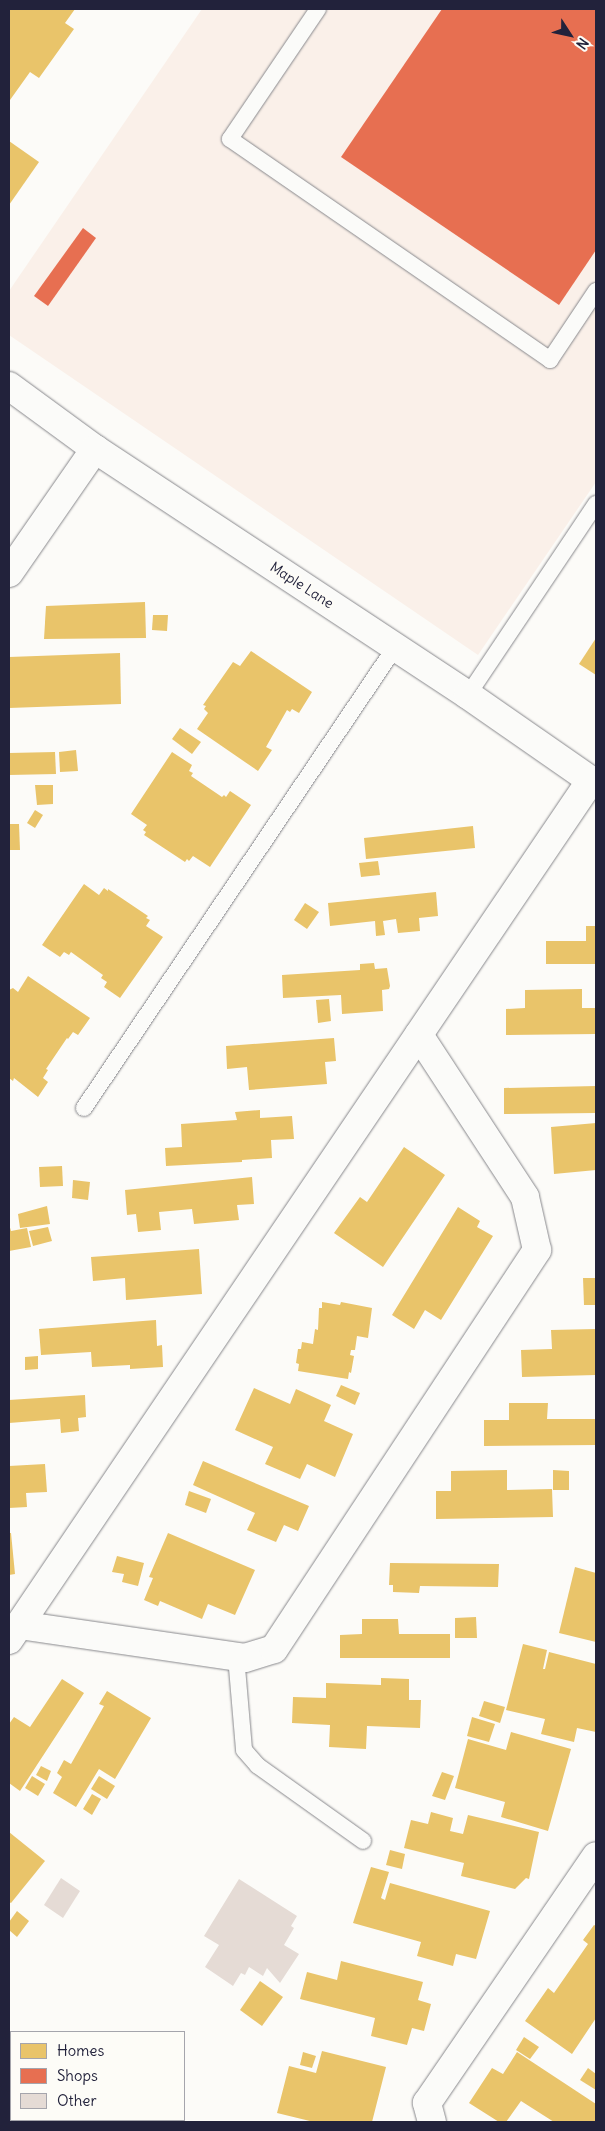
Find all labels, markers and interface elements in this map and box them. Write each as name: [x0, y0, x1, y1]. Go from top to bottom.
north arrow: [545, 10, 595, 60]
text: N: [572, 34, 592, 53]
street label: Maple Lane: [267, 558, 337, 612]
legend: [10, 2031, 185, 2121]
text: Homes: [57, 2041, 104, 2060]
text: Shops: [57, 2066, 98, 2085]
text: Other: [57, 2091, 97, 2110]

